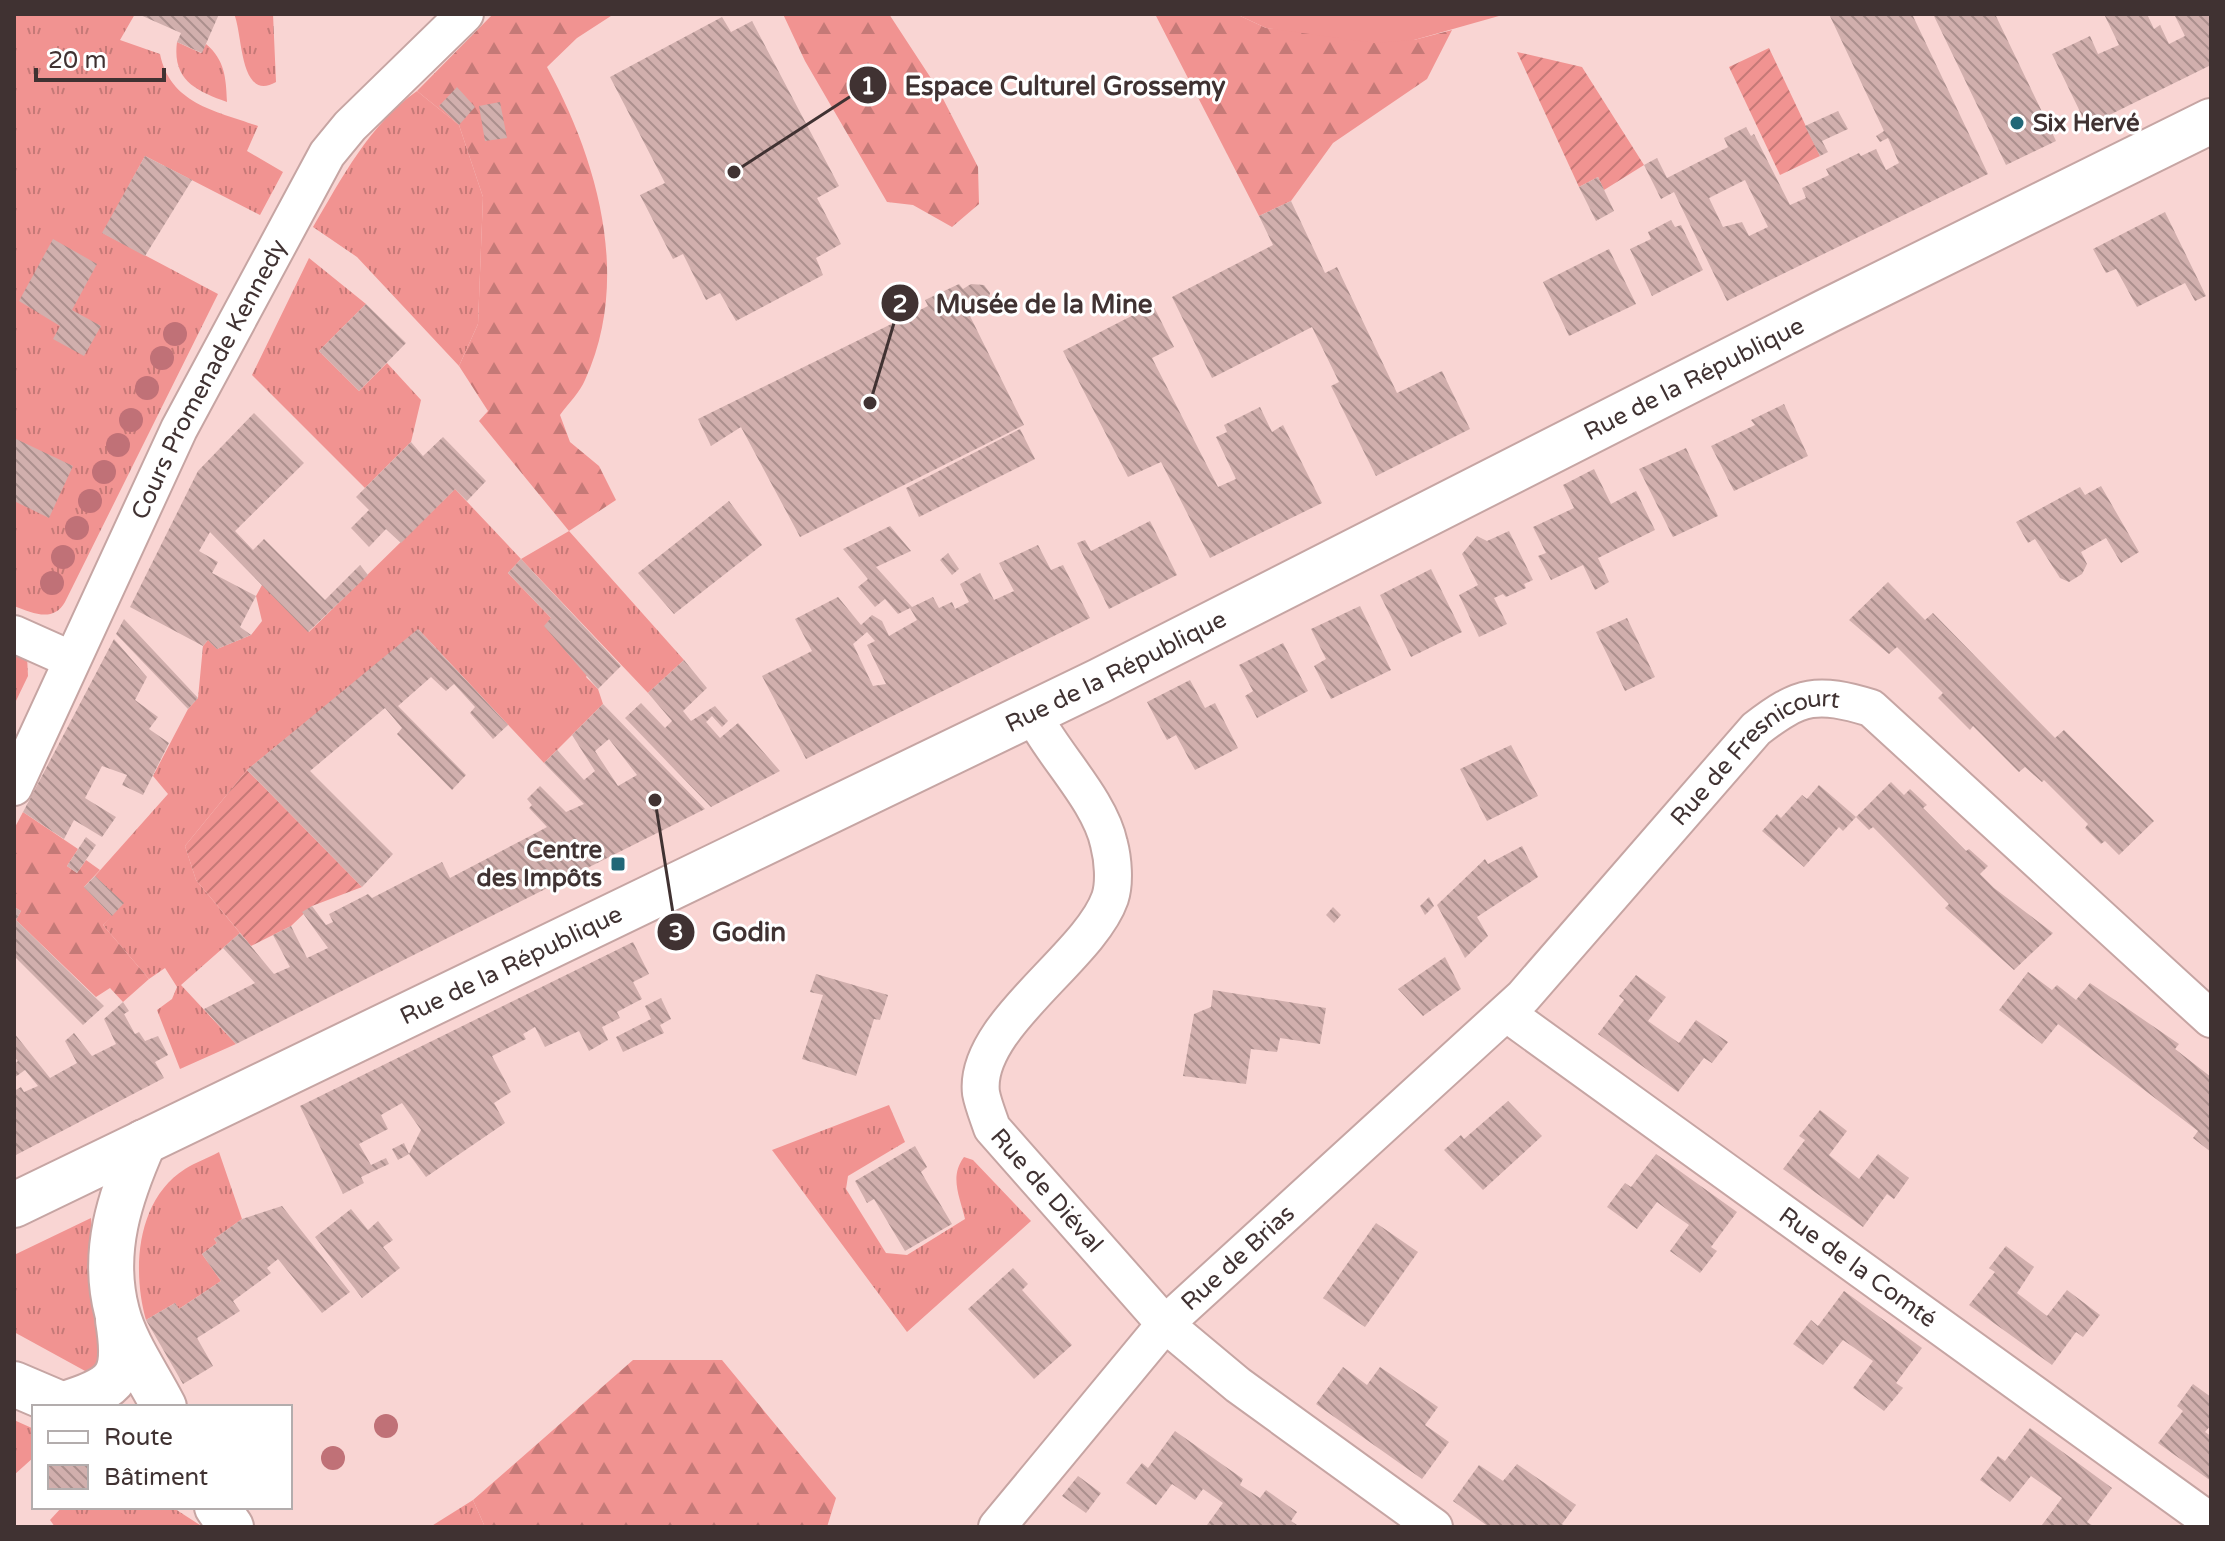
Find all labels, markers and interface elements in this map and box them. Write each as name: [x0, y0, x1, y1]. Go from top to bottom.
scale bar: [36, 32, 164, 82]
text: 20 m: [48, 46, 106, 75]
callout: Espace Culturel Grossemy: [848, 60, 1241, 110]
text: Espace Culturel Grossemy: [905, 71, 1225, 102]
text: 1: [860, 72, 876, 101]
place label: Six Hervé: [2033, 109, 2140, 138]
marker: Six Hervé: [2008, 114, 2026, 132]
street label: Cours Promenade Kennedy: [125, 234, 293, 524]
callout: Musée de la Mine: [880, 278, 1168, 328]
text: Musée de la Mine: [936, 289, 1153, 320]
text: 2: [892, 290, 908, 319]
street label: Rue de la République: [1579, 311, 1809, 447]
street label: Rue de la République: [1000, 604, 1231, 739]
street label: Rue de Fresnicourt: [1664, 684, 1842, 831]
place label: Centre des Impôts: [477, 836, 602, 893]
marker: Centre des Impôts: [609, 855, 627, 873]
street label: Rue de la République: [395, 899, 627, 1031]
callout: Godin: [656, 907, 802, 957]
text: Godin: [712, 917, 786, 948]
text: 3: [668, 918, 684, 947]
street label: Rue de Diéval: [985, 1122, 1109, 1258]
street label: Rue de Brias: [1175, 1199, 1300, 1317]
street label: Rue de la Comté: [1773, 1200, 1942, 1334]
legend: [32, 1405, 292, 1509]
text: Route: [104, 1423, 173, 1452]
text: Bâtiment: [104, 1463, 208, 1492]

